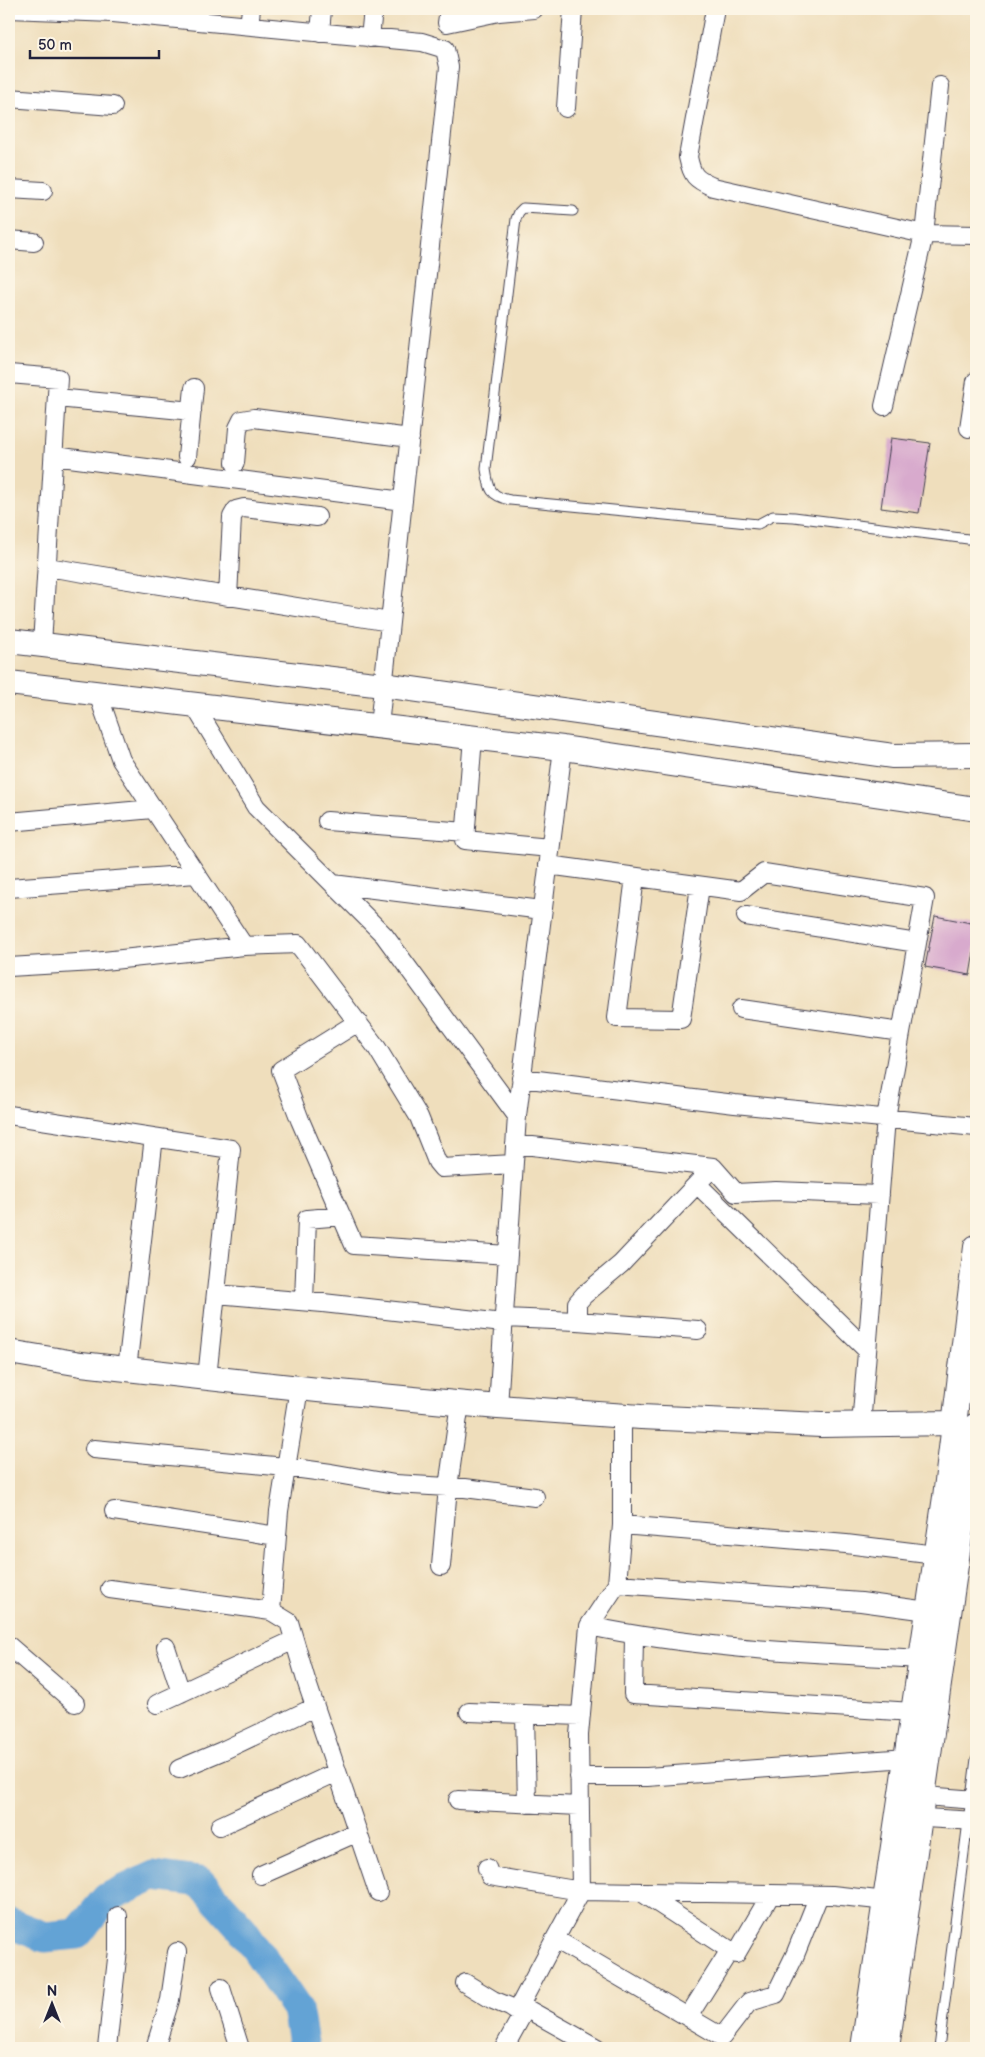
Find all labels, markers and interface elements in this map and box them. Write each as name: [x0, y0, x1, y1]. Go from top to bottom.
scale bar: [30, 28, 159, 60]
text: 50 m: [38, 36, 72, 55]
north arrow: [28, 1980, 78, 2030]
text: N: [47, 1983, 57, 2000]

